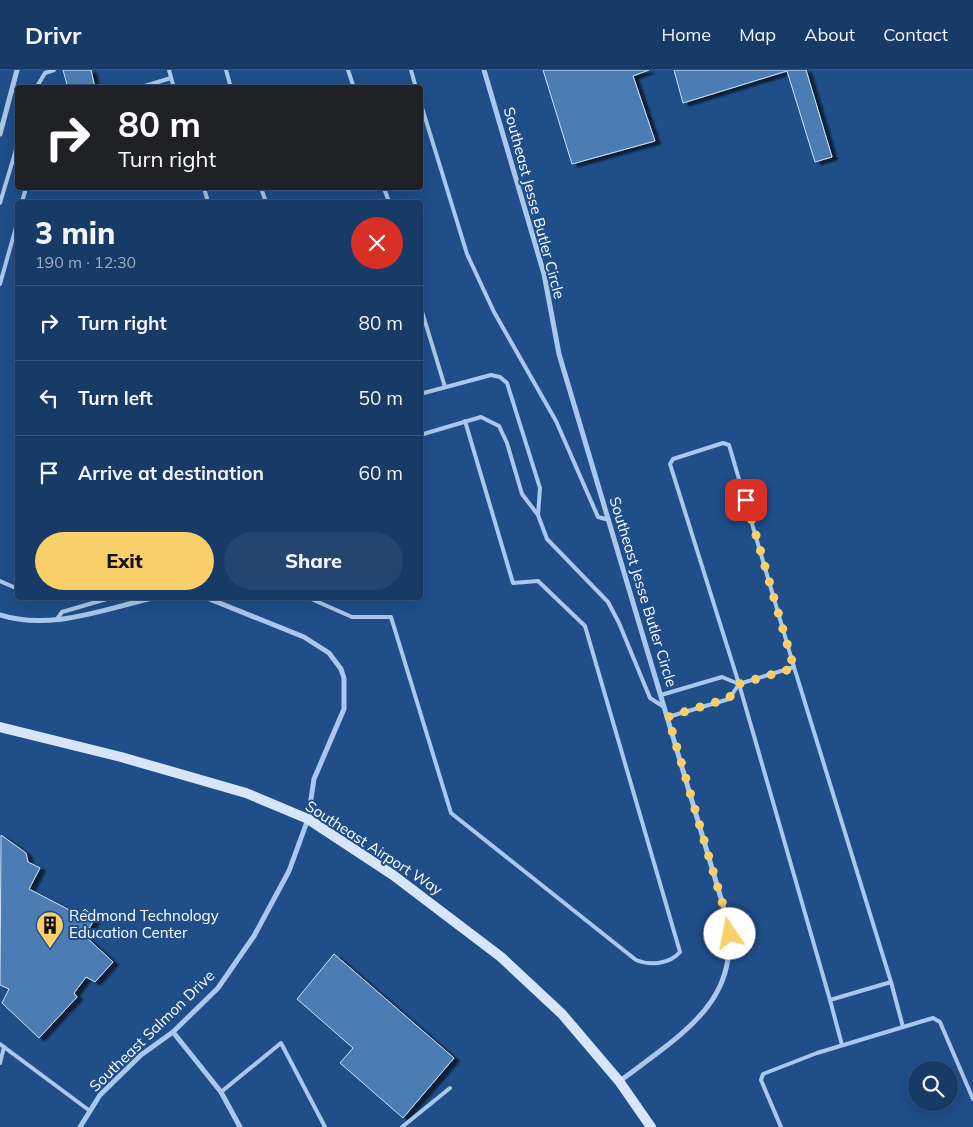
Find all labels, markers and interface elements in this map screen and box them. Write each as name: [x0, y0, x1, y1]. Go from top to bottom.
text: Drivr: [25, 20, 81, 50]
text: Home: [661, 23, 711, 46]
text: Map: [739, 23, 776, 46]
text: About: [804, 23, 855, 46]
text: Contact: [883, 23, 948, 46]
text: 80 m: [118, 102, 201, 146]
icon: right: [35, 105, 100, 170]
street label: Southeast Jesse Butler Circle: [500, 105, 569, 301]
text: Turn right: [118, 145, 216, 173]
text: 3 min: [35, 214, 115, 252]
button: close: [351, 217, 403, 269]
text: 190 m · 12:30: [35, 252, 136, 272]
icon: right: [35, 309, 63, 337]
text: Turn right: [78, 311, 167, 335]
text: 80 m: [359, 311, 403, 335]
icon: left: [35, 384, 63, 412]
text: Turn left: [78, 386, 153, 410]
text: 50 m: [359, 386, 403, 410]
icon: arrive: [35, 459, 63, 487]
text: Arrive at destination: [78, 461, 264, 485]
text: 60 m: [359, 461, 403, 485]
pin: [725, 479, 767, 521]
icon: arrive: [732, 486, 760, 514]
street label: Southeast Jesse Butler Circle: [605, 494, 681, 689]
button: Exit: [35, 532, 214, 590]
button: Share: [224, 532, 403, 590]
street label: Southeast Airport Way: [302, 796, 446, 899]
place label: Redmond Technology Education Center: [69, 906, 219, 942]
position arrow: [703, 907, 755, 959]
building icon: Redmond Technology Education Center: [35, 910, 65, 949]
street label: Southeast Salmon Drive: [85, 966, 218, 1095]
map controls: [908, 1061, 958, 1111]
button: search: [908, 1061, 958, 1111]

